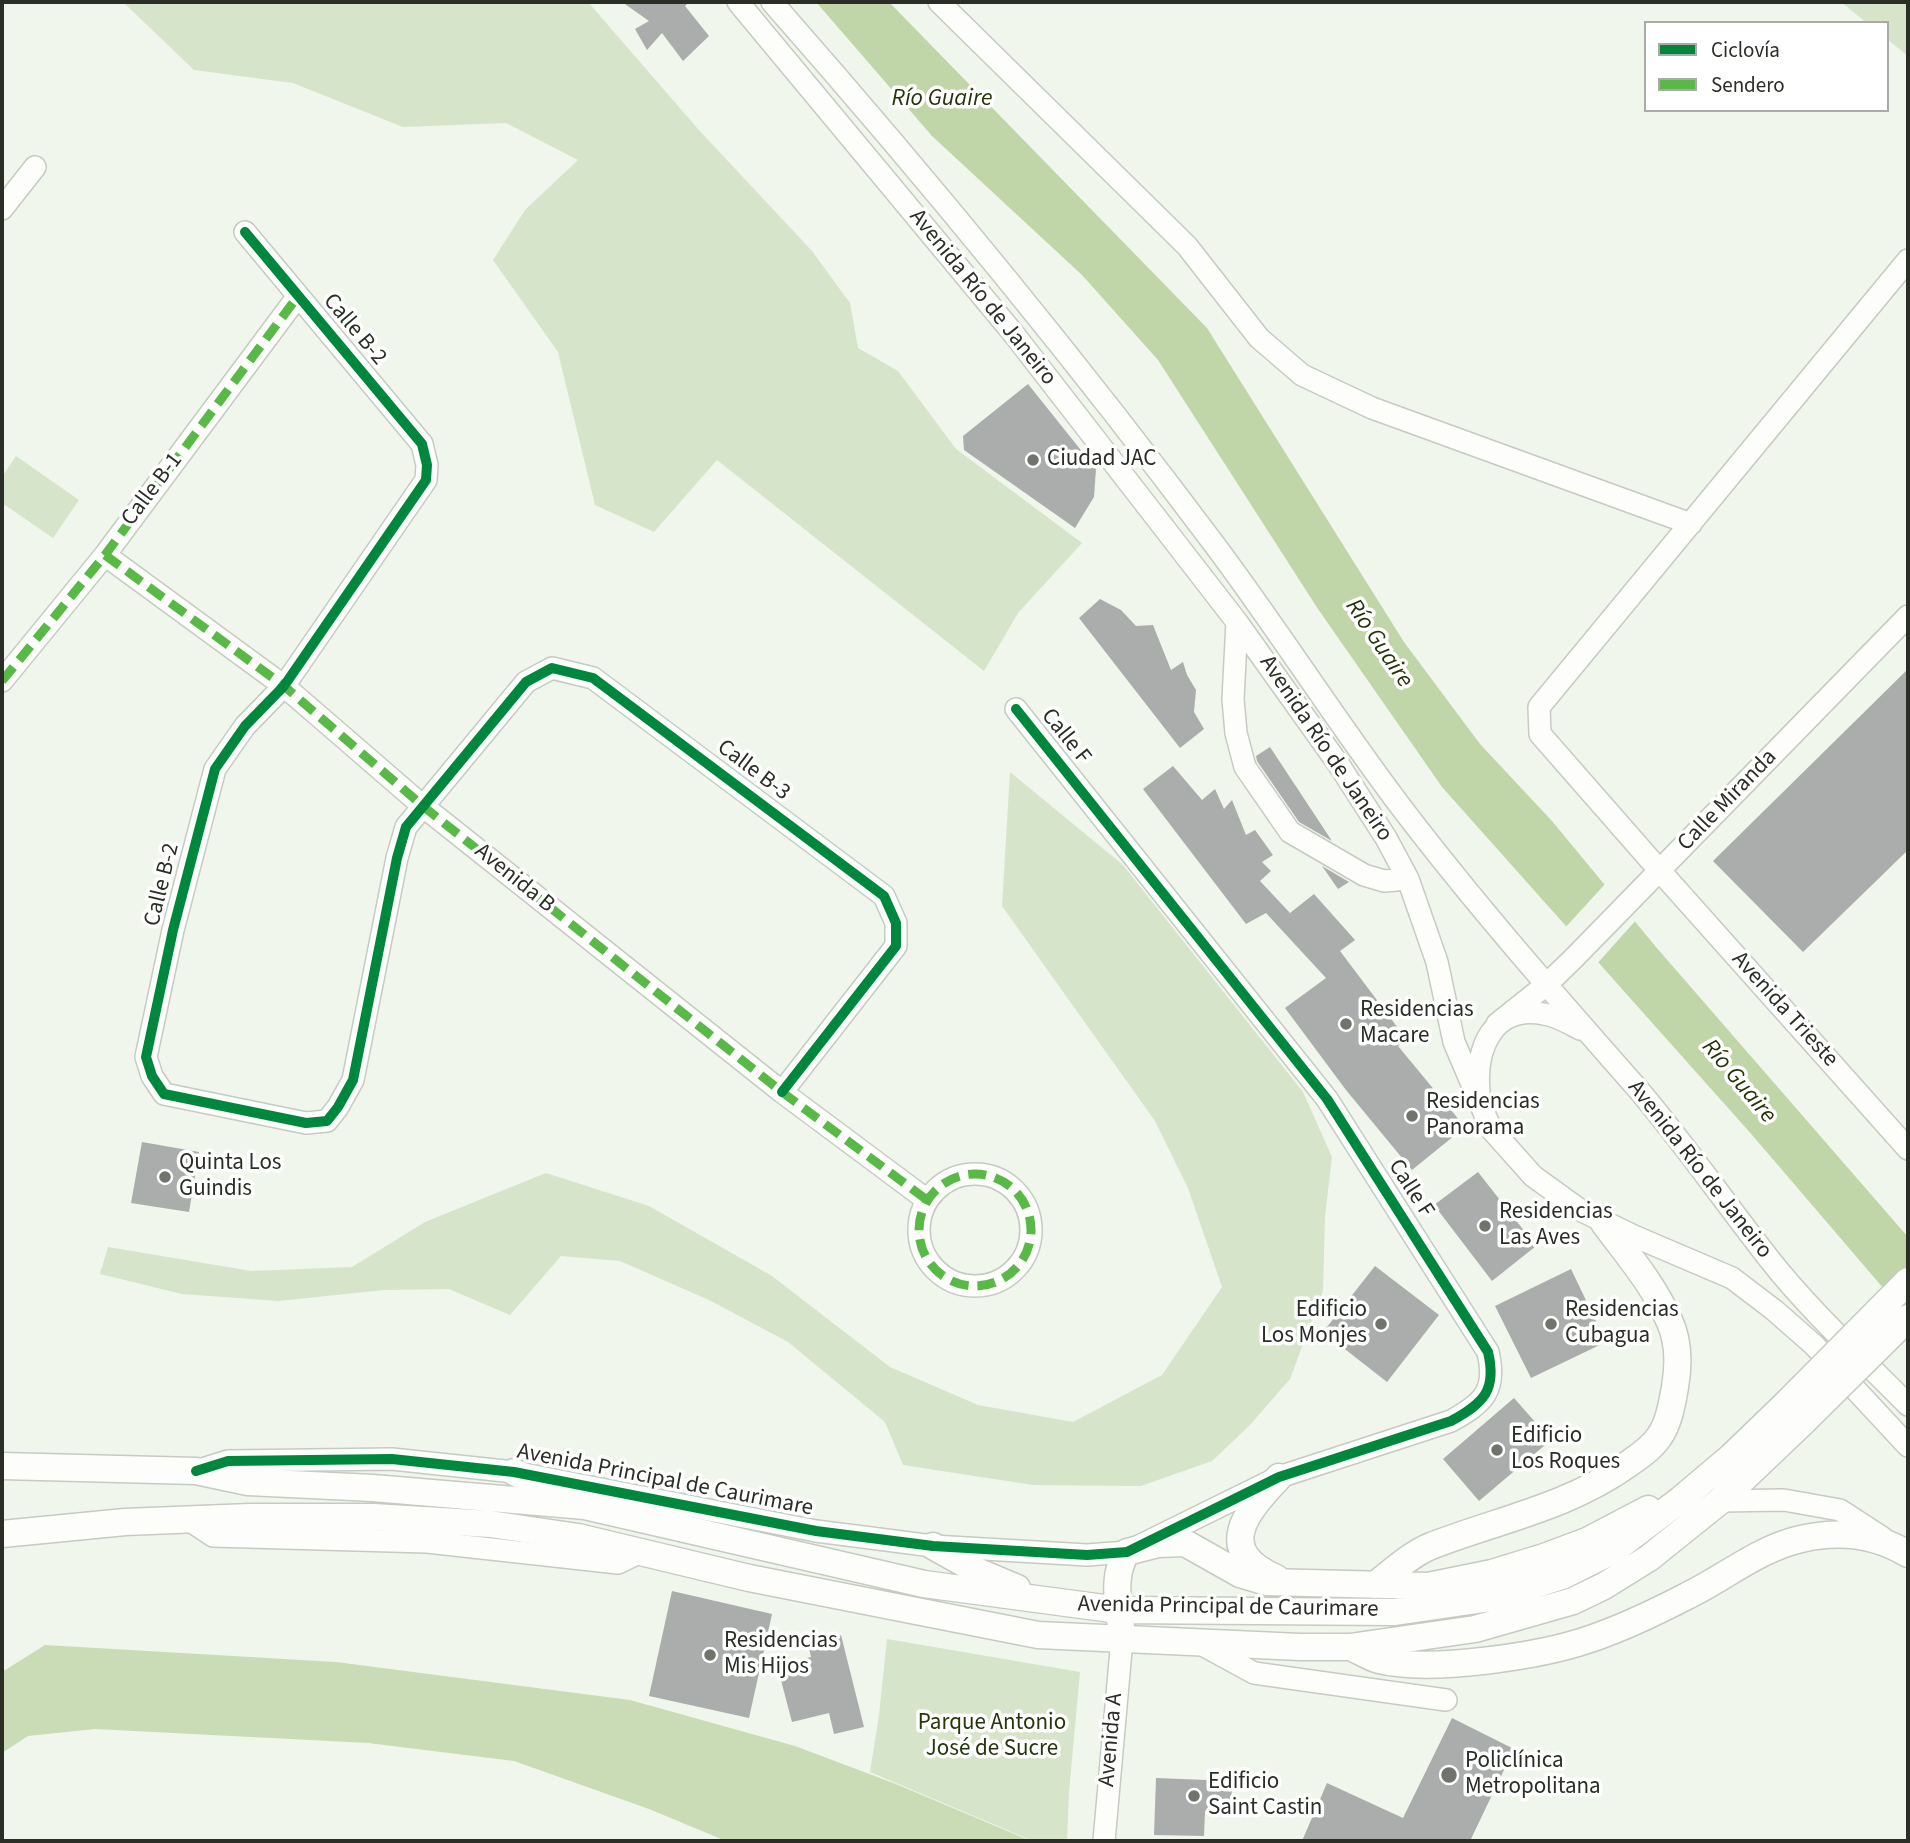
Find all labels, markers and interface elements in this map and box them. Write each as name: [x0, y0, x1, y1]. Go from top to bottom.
legend: [1644, 21, 1889, 112]
text: Ciclovía: [1711, 35, 1780, 65]
text: Sendero: [1711, 70, 1785, 100]
water label: Río Guaire: [892, 86, 992, 114]
street label: Avenida Río de Janeiro: [902, 204, 1062, 392]
street label: Calle B-2: [316, 289, 392, 371]
place label: Ciudad JAC: [1047, 446, 1156, 474]
street label: Calle B-1: [117, 448, 189, 532]
marker: Ciudad JAC: [1025, 452, 1041, 468]
water label: Río Guaire: [1338, 594, 1418, 694]
street label: Avenida Río de Janeiro: [1252, 651, 1398, 847]
street label: Calle F: [1034, 704, 1096, 770]
street label: Calle B-3: [711, 735, 795, 807]
street label: Calle Miranda: [1673, 744, 1783, 858]
street label: Avenida B: [468, 838, 560, 920]
street label: Calle B-2: [139, 841, 187, 929]
street label: Avenida Trieste: [1725, 947, 1843, 1073]
place label: Residencias Macare: [1360, 997, 1474, 1051]
marker: Residencias Macare: [1338, 1016, 1354, 1032]
water label: Río Guaire: [1695, 1034, 1781, 1130]
street label: Avenida Río de Janeiro: [1621, 1075, 1777, 1265]
place label: Residencias Panorama: [1426, 1089, 1540, 1143]
marker: Residencias Panorama: [1404, 1108, 1420, 1124]
place label: Quinta Los Guindis: [179, 1150, 281, 1204]
street label: Calle F: [1381, 1155, 1439, 1223]
marker: Quinta Los Guindis: [157, 1169, 173, 1185]
place label: Residencias Las Aves: [1499, 1199, 1613, 1253]
marker: Residencias Las Aves: [1477, 1218, 1493, 1234]
place label: Edificio Los Monjes: [1261, 1297, 1367, 1351]
place label: Residencias Cubagua: [1565, 1297, 1679, 1351]
marker: Edificio Los Monjes: [1373, 1316, 1389, 1332]
marker: Residencias Cubagua: [1543, 1316, 1559, 1332]
place label: Edificio Los Roques: [1511, 1423, 1620, 1477]
street label: Avenida Principal de Caurimare: [515, 1439, 815, 1523]
marker: Edificio Los Roques: [1489, 1442, 1505, 1458]
street label: Avenida Principal de Caurimare: [1077, 1592, 1379, 1624]
place label: Residencias Mis Hijos: [724, 1628, 838, 1682]
marker: Residencias Mis Hijos: [702, 1647, 718, 1663]
street label: Avenida A: [1094, 1692, 1130, 1788]
park label: Parque Antonio José de Sucre: [918, 1710, 1066, 1764]
place label: Policlínica Metropolitana: [1465, 1748, 1601, 1802]
marker: Policlínica Metropolitana: [1439, 1765, 1459, 1785]
place label: Edificio Saint Castin: [1208, 1769, 1322, 1823]
marker: Edificio Saint Castin: [1186, 1788, 1202, 1804]

